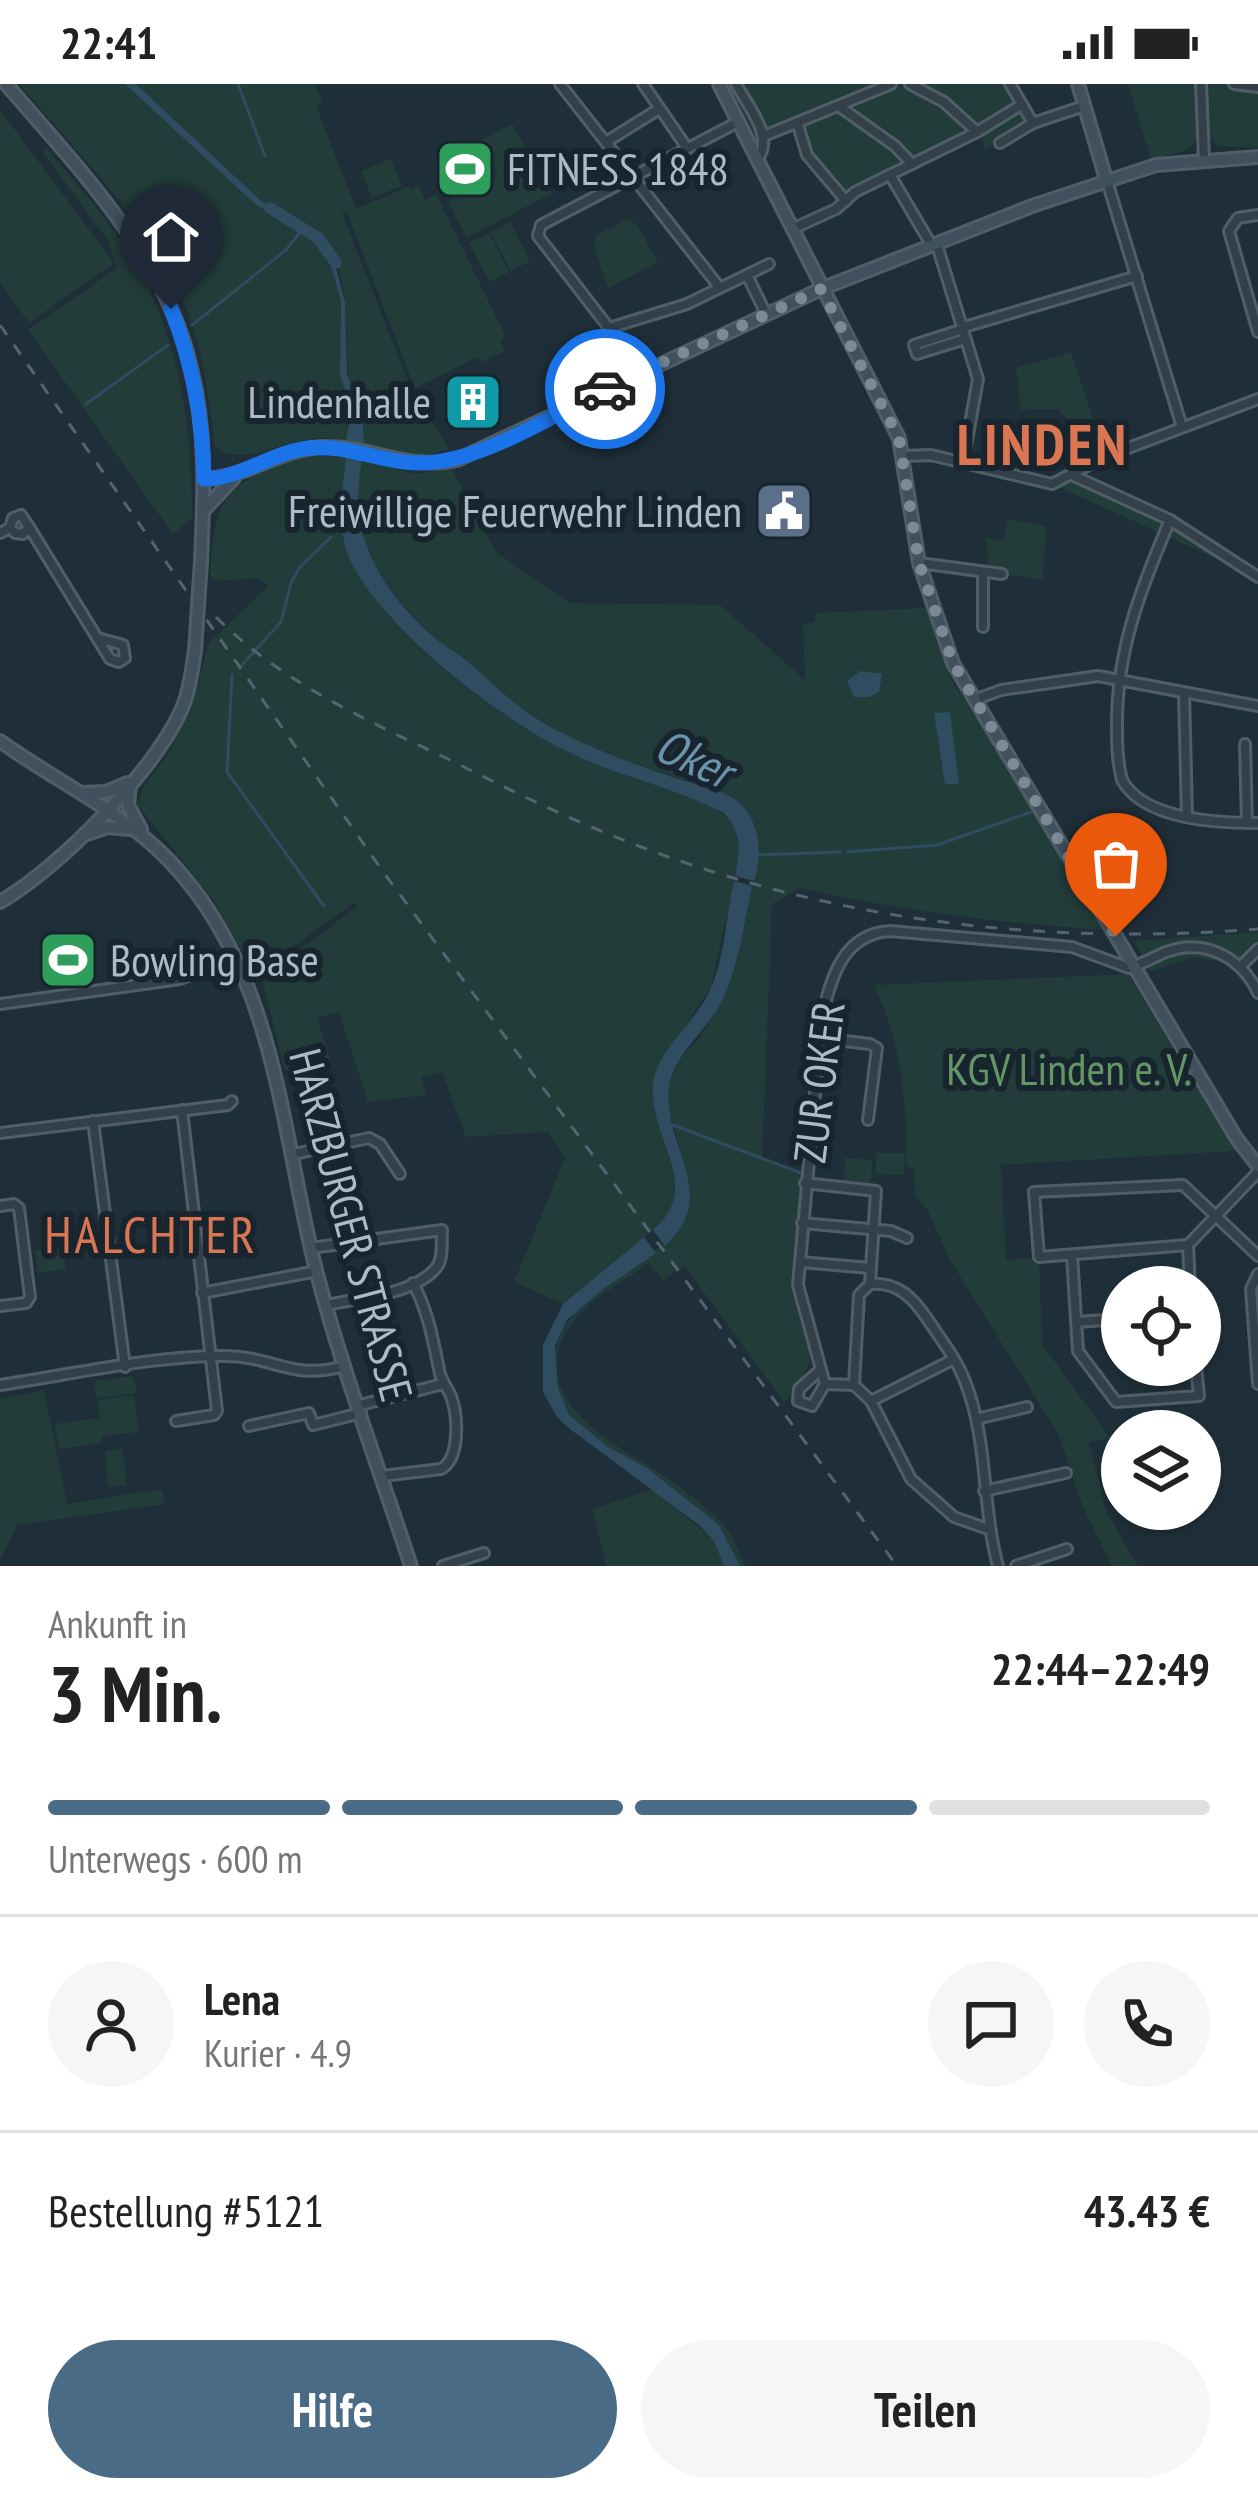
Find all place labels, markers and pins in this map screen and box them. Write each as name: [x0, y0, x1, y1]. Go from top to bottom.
sports icon: FITNESS 1848: [434, 138, 496, 200]
place label: FITNESS 1848: [507, 139, 729, 197]
pin: [120, 186, 222, 309]
building icon: Lindenhalle: [442, 371, 504, 433]
place label: Lindenhalle: [248, 372, 431, 430]
public building icon: Freiwillige Feuerwehr Linden: [753, 480, 815, 542]
place label: Freiwillige Feuerwehr Linden: [288, 481, 742, 539]
pin: [1065, 813, 1167, 936]
sports icon: Bowling Base: [37, 929, 99, 991]
place label: Bowling Base: [110, 930, 319, 988]

